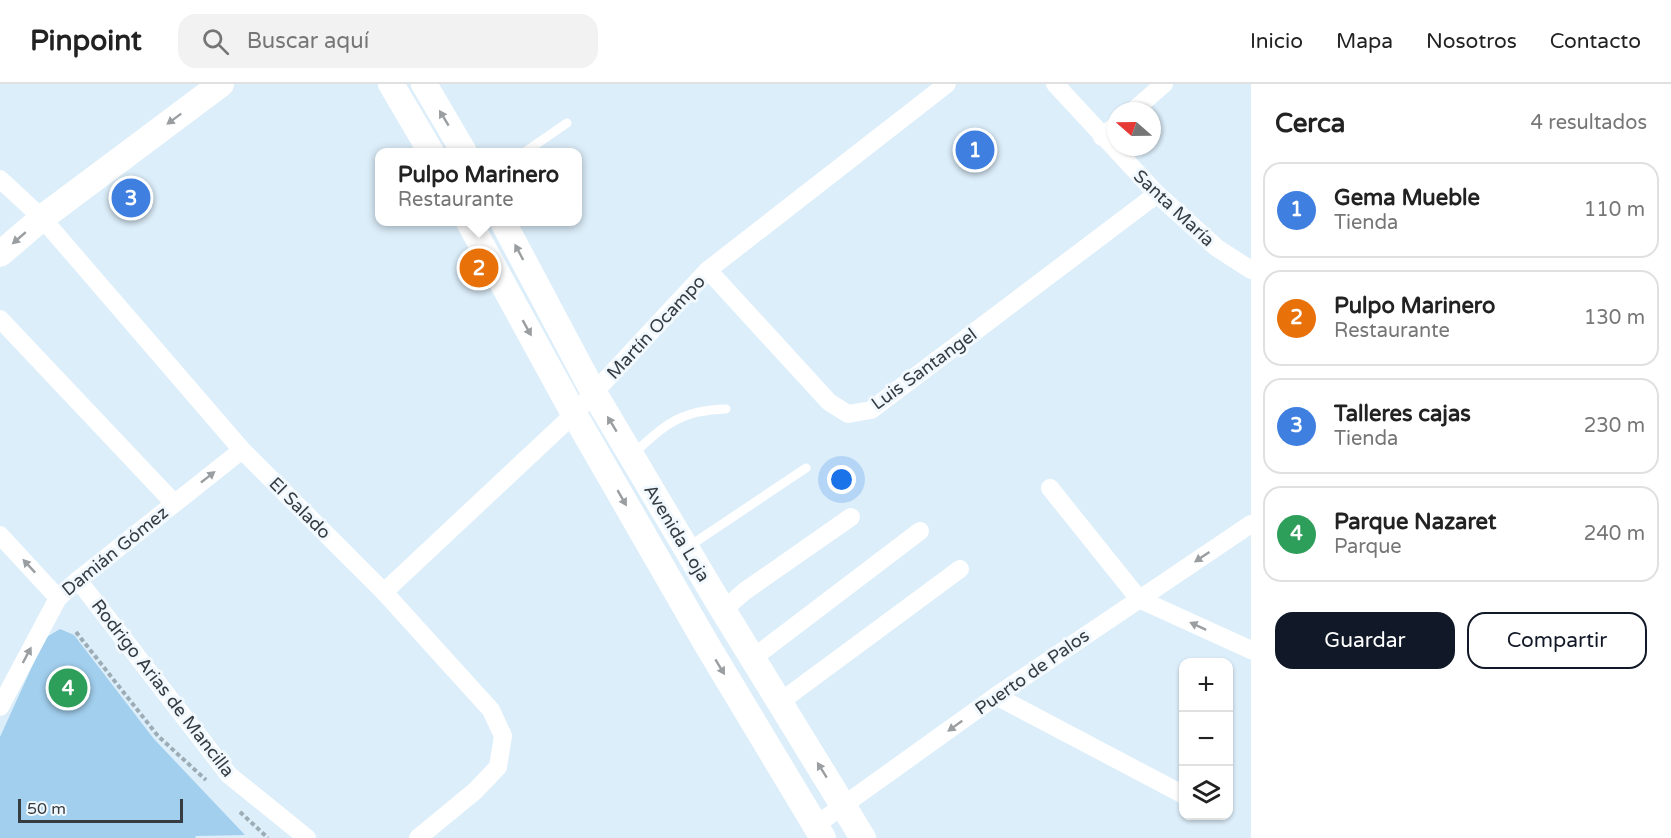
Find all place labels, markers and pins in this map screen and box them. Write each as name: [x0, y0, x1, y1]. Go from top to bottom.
pin: 1: [956, 128, 994, 172]
pin: 3: [112, 176, 150, 220]
pin: 2: [460, 246, 498, 291]
pin: 4: [48, 666, 88, 710]

